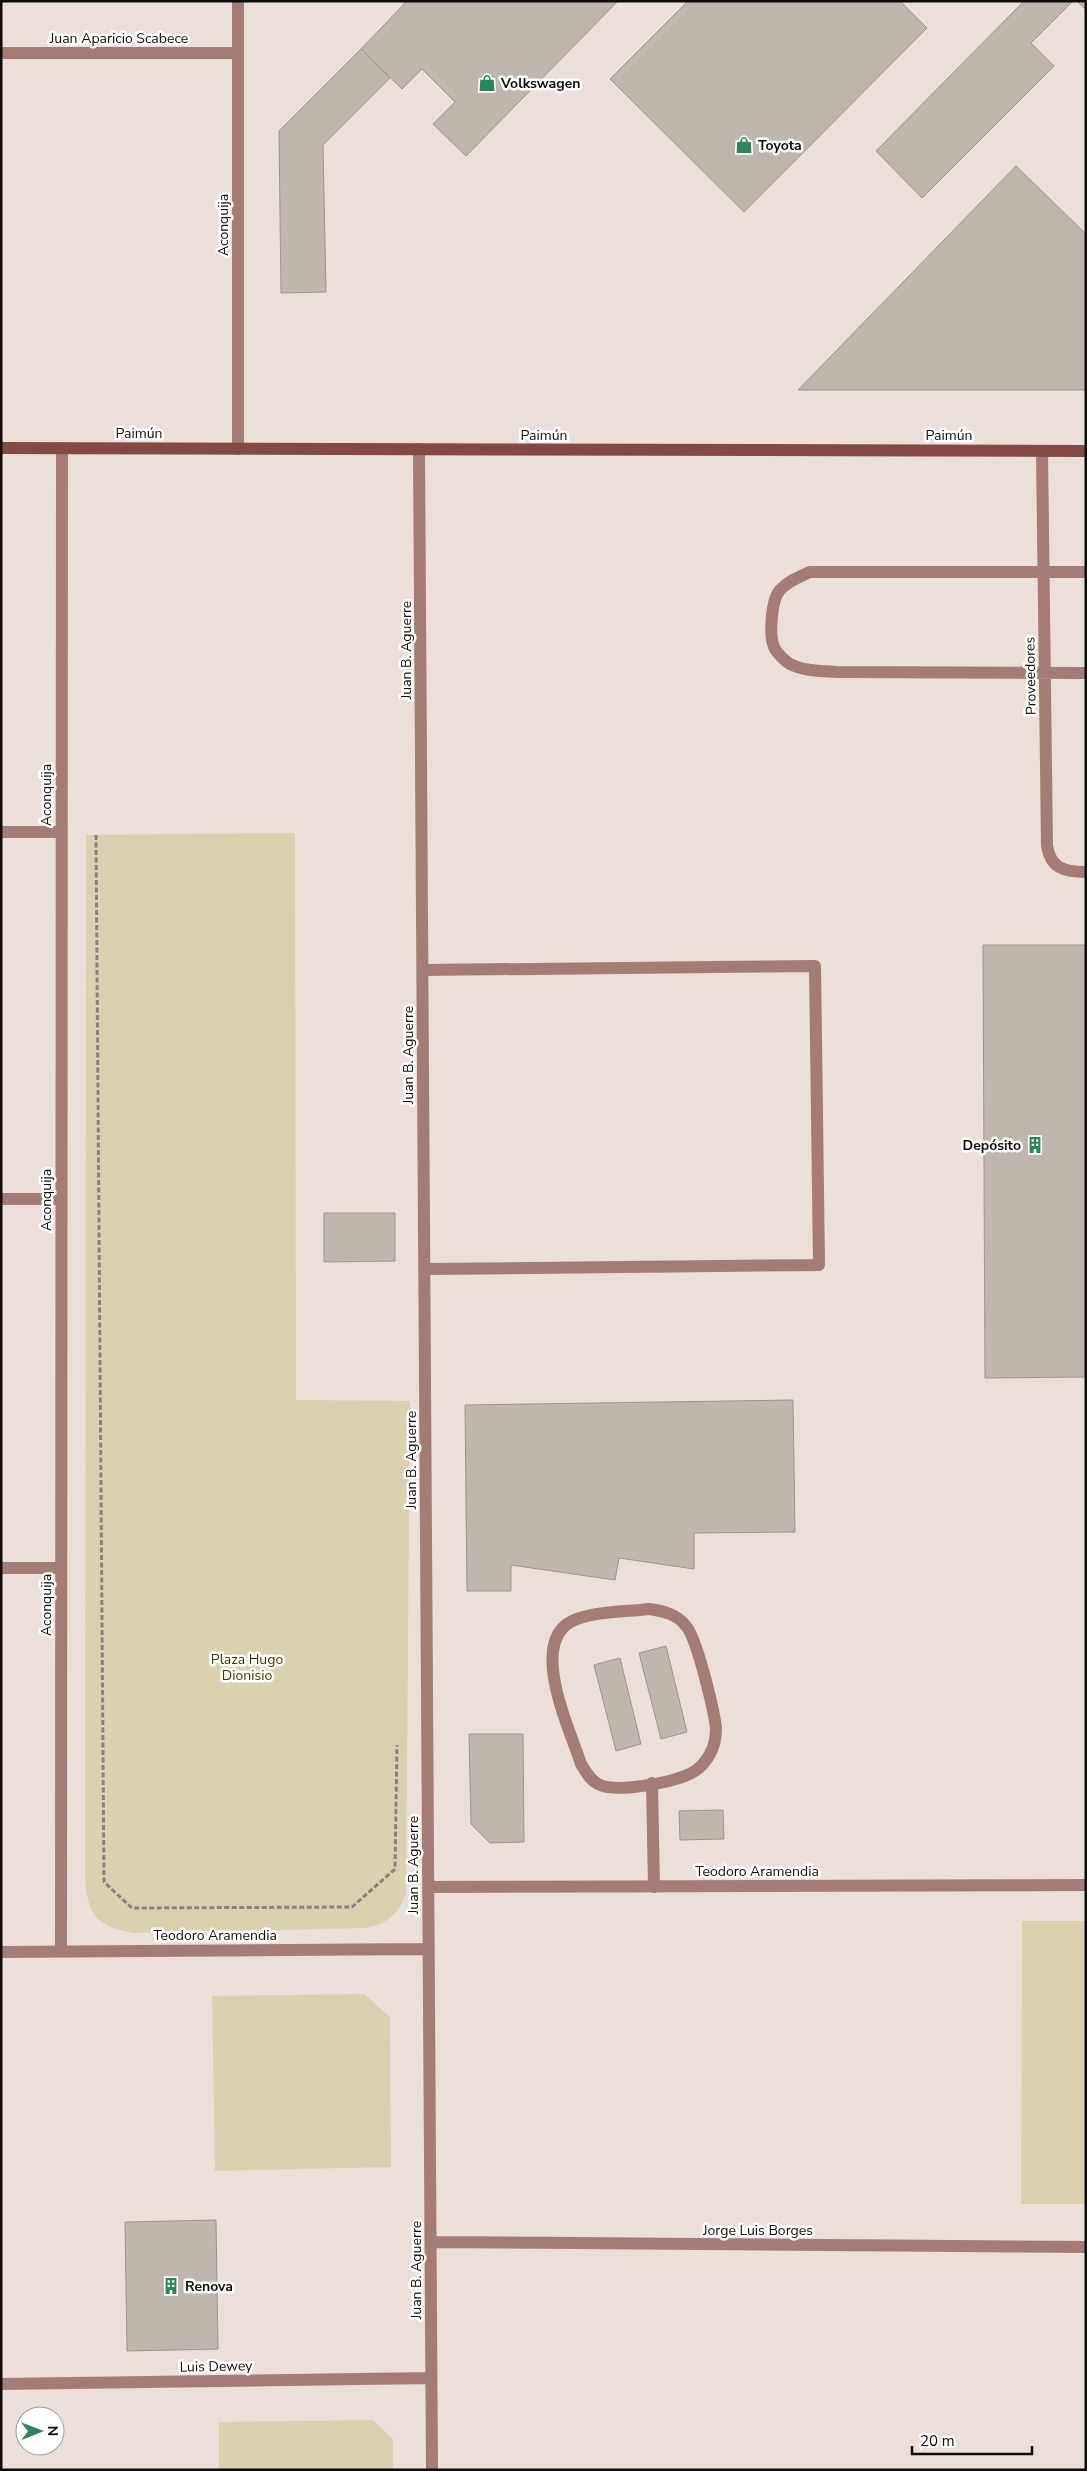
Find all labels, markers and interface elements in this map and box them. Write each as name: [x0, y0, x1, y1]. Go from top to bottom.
street label: Juan Aparicio Scabece: [49, 29, 188, 48]
shop icon: Volkswagen: [477, 73, 497, 93]
place label: Volkswagen: [500, 74, 580, 93]
shop icon: Toyota: [734, 135, 754, 155]
place label: Toyota: [758, 136, 802, 155]
street label: Aconquija: [214, 194, 233, 256]
street label: Paimún: [116, 424, 162, 443]
street label: Paimún: [521, 426, 567, 445]
street label: Paimún: [926, 426, 972, 445]
street label: Juan B. Aguerre: [397, 601, 416, 700]
street label: Proveedores: [1020, 636, 1041, 715]
street label: Aconquija: [37, 764, 56, 826]
street label: Juan B. Aguerre: [399, 1006, 418, 1105]
building icon: Depósito: [1025, 1135, 1045, 1155]
place label: Depósito: [963, 1136, 1021, 1155]
street label: Aconquija: [37, 1169, 56, 1231]
street label: Juan B. Aguerre: [402, 1411, 421, 1510]
street label: Aconquija: [37, 1574, 56, 1636]
park label: Plaza Hugo Dionisio: [211, 1650, 283, 1685]
street label: Juan B. Aguerre: [404, 1816, 423, 1915]
street label: Teodoro Aramendia: [695, 1862, 819, 1881]
street label: Teodoro Aramendia: [153, 1926, 277, 1945]
street label: Juan B. Aguerre: [407, 2221, 426, 2320]
street label: Jorge Luis Borges: [702, 2221, 813, 2240]
building icon: Renova: [161, 2276, 181, 2296]
place label: Renova: [185, 2277, 233, 2296]
street label: Luis Dewey: [179, 2356, 253, 2377]
north arrow: [15, 2406, 65, 2456]
scale bar: [912, 2424, 1032, 2456]
text: N: [43, 2425, 62, 2436]
text: 20 m: [920, 2431, 955, 2451]

